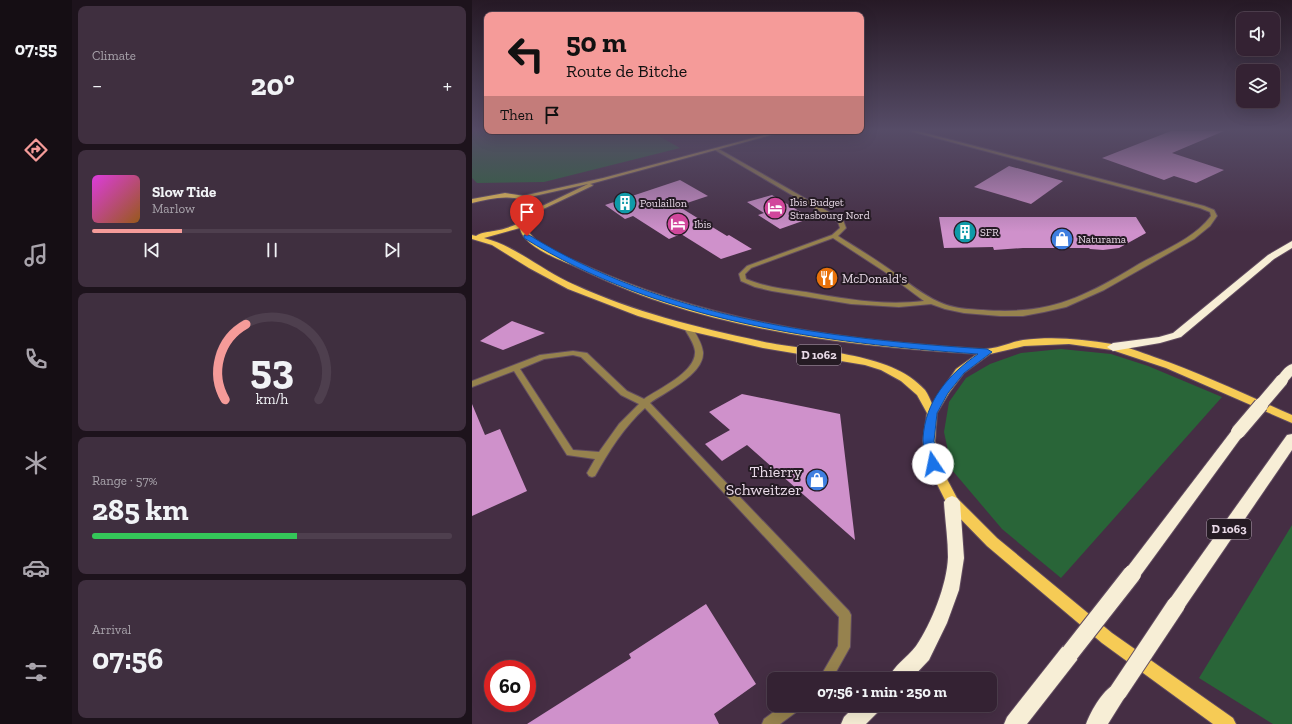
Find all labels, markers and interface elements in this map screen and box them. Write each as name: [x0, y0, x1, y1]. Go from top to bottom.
map controls: [1236, 12, 1280, 108]
button: sound: [1236, 12, 1280, 56]
text: 50 m: [566, 26, 627, 59]
icon: left: [500, 28, 552, 80]
text: 07:55: [15, 38, 57, 60]
text: Climate: [92, 48, 136, 63]
text: Route de Bitche: [566, 60, 687, 82]
button: layers: [1236, 64, 1280, 108]
text: 20°: [250, 67, 295, 103]
text: −: [92, 72, 102, 99]
text: +: [443, 72, 452, 99]
icon: arrive: [541, 104, 563, 126]
text: Then: [500, 106, 533, 124]
icon: directions: [22, 136, 50, 164]
text: Slow Tide: [152, 183, 216, 201]
building icon: Poulaillon: [612, 190, 638, 216]
pin: [510, 195, 544, 236]
hotel icon: Ibis Budget Strasbourg Nord: [762, 195, 788, 221]
place label: Ibis Budget Strasbourg Nord: [790, 196, 870, 222]
place label: Poulaillon: [640, 197, 688, 210]
text: Marlow: [152, 201, 195, 216]
icon: arrive: [516, 201, 538, 223]
hotel icon: Ibis: [665, 211, 691, 237]
place label: Ibis: [694, 218, 711, 231]
building icon: SFR: [952, 219, 978, 245]
place label: SFR: [980, 226, 999, 239]
shop icon: Naturama: [1049, 226, 1075, 252]
place label: Naturama: [1078, 233, 1127, 246]
icon: previous: [141, 239, 163, 261]
icon: pause: [261, 239, 283, 261]
icon: next: [381, 239, 403, 261]
icon: music: [22, 241, 50, 269]
restaurant icon: McDonald's: [814, 265, 840, 291]
place label: McDonald's: [842, 271, 908, 286]
text: 53: [250, 344, 294, 394]
icon: phone: [22, 345, 50, 373]
road number: D 1062: [797, 345, 841, 365]
text: km/h: [256, 391, 288, 408]
position arrow: [912, 443, 954, 485]
icon: climate: [22, 449, 50, 477]
place label: Thierry Schweitzer: [726, 462, 803, 499]
shop icon: Thierry Schweitzer: [804, 467, 830, 493]
text: Range · 57%: [92, 473, 157, 488]
text: 285 km: [92, 492, 188, 528]
road number: D 1063: [1207, 519, 1251, 539]
icon: car: [22, 554, 50, 582]
text: Arrival: [92, 622, 131, 637]
text: 07:56: [92, 641, 163, 677]
icon: filters: [22, 658, 50, 686]
speed limit sign: 60: [484, 660, 536, 712]
text: 07:56 · 1 min · 250 m: [817, 683, 947, 701]

